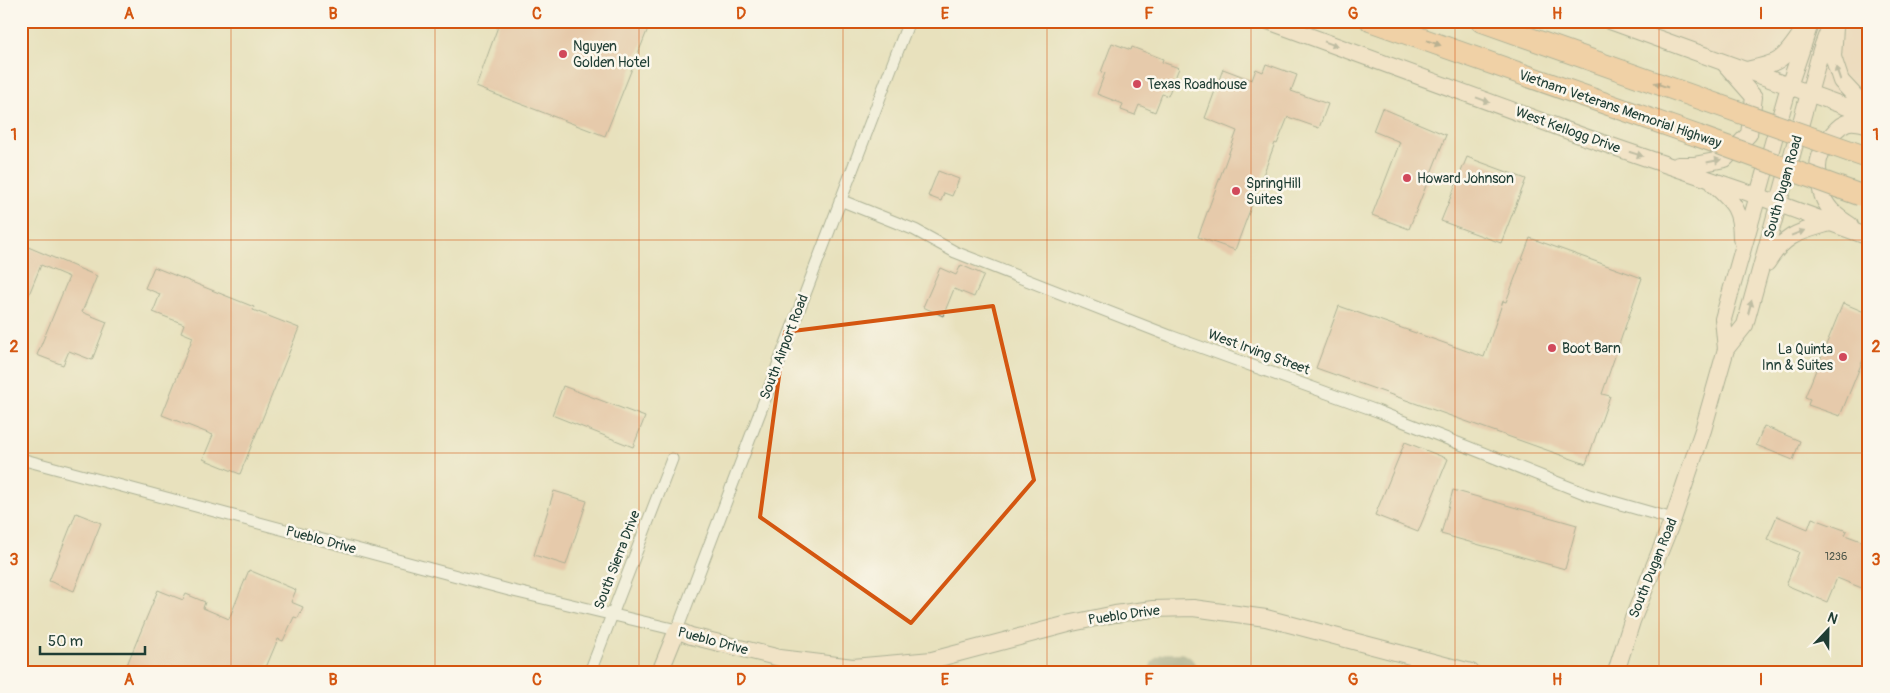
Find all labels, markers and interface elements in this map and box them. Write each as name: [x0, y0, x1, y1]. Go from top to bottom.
text: A: [124, 4, 135, 24]
text: B: [328, 4, 338, 24]
text: C: [532, 4, 542, 24]
text: D: [736, 4, 746, 24]
text: E: [941, 4, 950, 24]
text: F: [1144, 4, 1154, 24]
text: G: [1348, 4, 1359, 24]
text: H: [1552, 4, 1562, 24]
text: I: [1759, 4, 1763, 24]
place label: Nguyen Golden Hotel: [573, 38, 650, 71]
one-way arrow: [1427, 39, 1442, 47]
one-way arrow: [1323, 41, 1338, 48]
marker: Nguyen Golden Hotel: [557, 48, 569, 60]
street label: Vietnam Veterans Memorial Highway: [1516, 66, 1724, 152]
one-way arrow: [1834, 66, 1842, 81]
place label: Texas Roadhouse: [1147, 76, 1247, 93]
marker: Texas Roadhouse: [1131, 78, 1143, 90]
one-way arrow: [1654, 81, 1669, 88]
one-way arrow: [1476, 96, 1491, 104]
street label: West Kellogg Drive: [1513, 103, 1623, 157]
text: 1: [11, 125, 17, 145]
text: 1: [1873, 125, 1879, 145]
street label: South Dugan Road: [1760, 133, 1806, 241]
one-way arrow: [1629, 151, 1644, 159]
one-way arrow: [1707, 157, 1722, 165]
place label: Howard Johnson: [1417, 170, 1514, 187]
marker: Howard Johnson: [1401, 172, 1413, 184]
place label: SpringHill Suites: [1246, 175, 1301, 208]
marker: SpringHill Suites: [1230, 185, 1242, 197]
one-way arrow: [1791, 229, 1805, 237]
street label: South Airport Road: [756, 292, 812, 402]
one-way arrow: [1746, 300, 1754, 315]
street label: West Irving Street: [1206, 326, 1313, 378]
text: 2: [10, 337, 19, 357]
text: 2: [1872, 337, 1881, 357]
place label: Boot Barn: [1562, 340, 1621, 357]
place label: La Quinta Inn & Suites: [1762, 341, 1834, 374]
marker: Boot Barn: [1546, 342, 1558, 354]
marker: La Quinta Inn & Suites: [1837, 351, 1849, 363]
street label: South Sierra Drive: [590, 508, 644, 612]
street label: South Dugan Road: [1625, 515, 1681, 621]
street label: Pueblo Drive: [284, 522, 358, 558]
text: 3: [10, 550, 19, 570]
house number: 1236: [1825, 550, 1847, 563]
text: 3: [1872, 550, 1881, 570]
street label: Pueblo Drive: [1087, 602, 1161, 628]
north arrow: [1802, 606, 1852, 656]
text: N: [1825, 609, 1840, 628]
scale bar: [40, 623, 145, 655]
street label: Pueblo Drive: [676, 623, 750, 659]
text: 50 m: [48, 632, 83, 651]
text: A: [124, 670, 135, 690]
text: B: [328, 670, 338, 690]
text: C: [532, 670, 542, 690]
text: D: [736, 670, 746, 690]
text: E: [941, 670, 950, 690]
text: F: [1144, 670, 1154, 690]
text: G: [1348, 670, 1359, 690]
text: H: [1552, 670, 1562, 690]
text: I: [1759, 670, 1763, 690]

